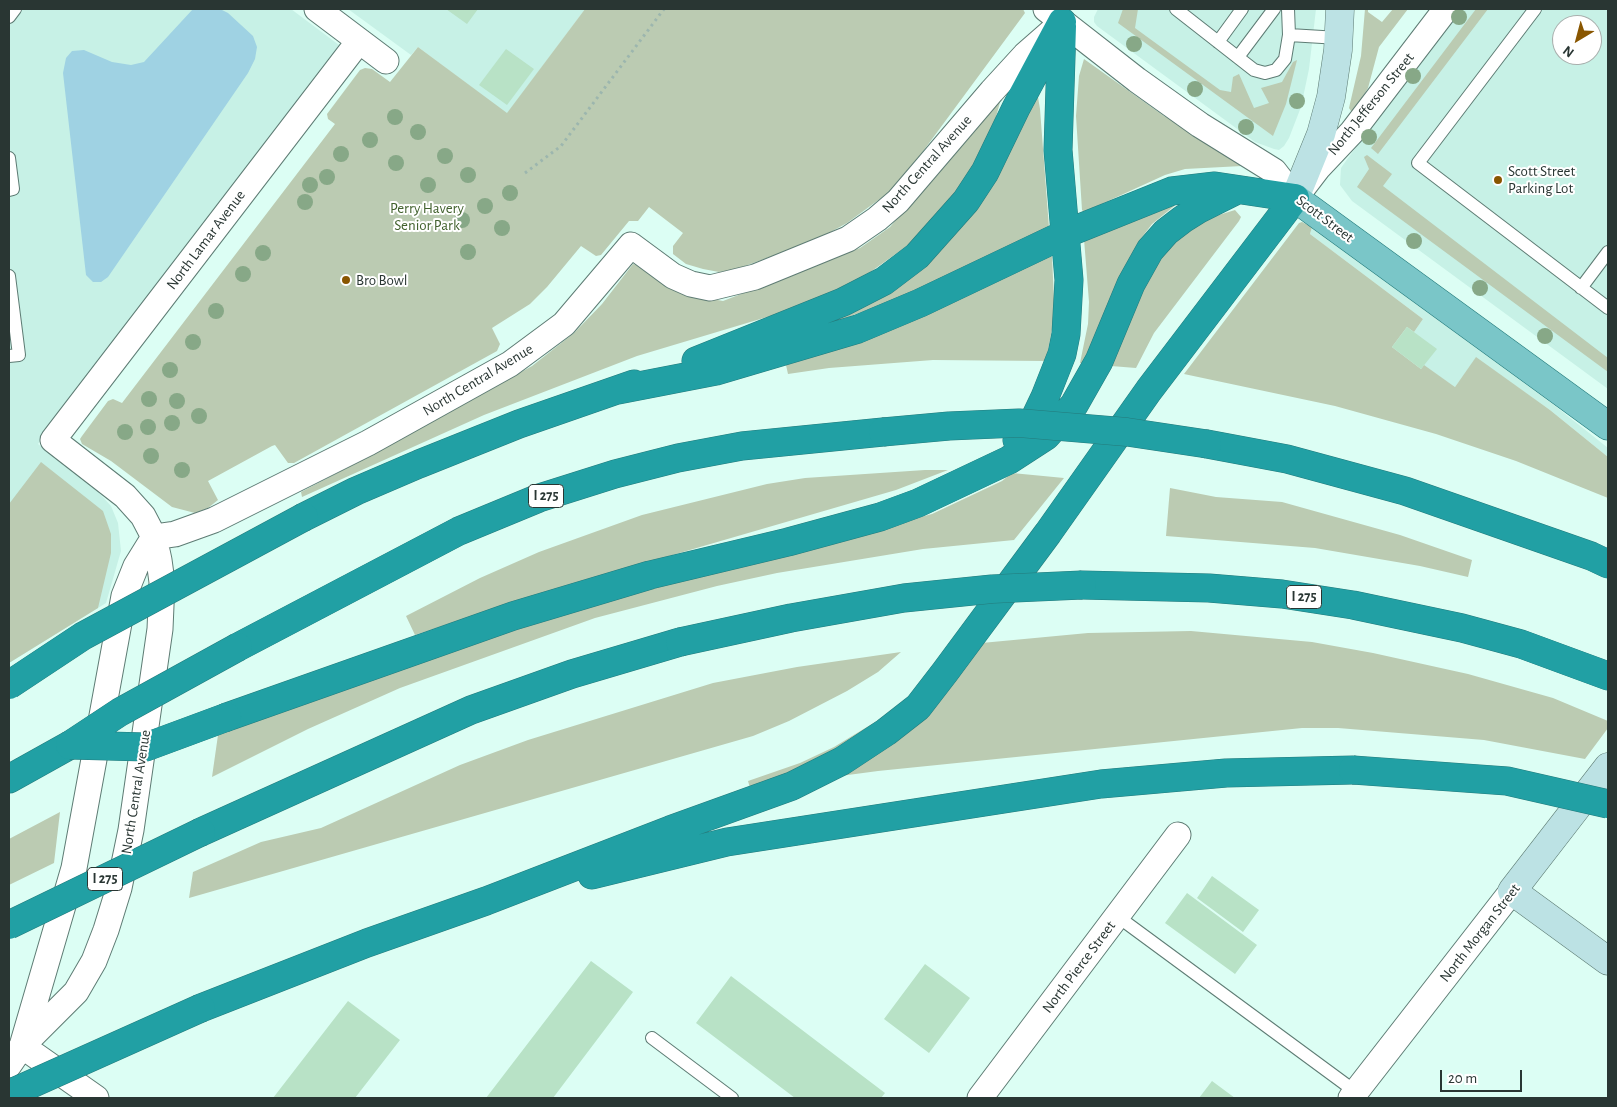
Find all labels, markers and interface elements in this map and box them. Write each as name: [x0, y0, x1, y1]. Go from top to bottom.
north arrow: [1552, 15, 1602, 65]
text: N: [1560, 43, 1577, 60]
street label: North Jefferson Street: [1324, 49, 1418, 159]
street label: North Central Avenue: [878, 111, 976, 217]
place label: Scott Street Parking Lot: [1508, 162, 1575, 197]
marker: Scott Street Parking Lot: [1492, 174, 1504, 186]
street label: North Lamar Avenue: [163, 187, 249, 293]
street label: Scott Street: [1293, 192, 1357, 246]
park label: Perry Havery Senior Park: [390, 199, 464, 234]
place label: Bro Bowl: [356, 271, 407, 289]
marker: Bro Bowl: [340, 274, 352, 286]
street label: North Central Avenue: [420, 340, 536, 420]
road number: I 275: [528, 484, 564, 508]
road number: I 275: [1286, 586, 1322, 608]
street label: North Central Avenue: [117, 729, 155, 855]
road number: I 275: [88, 868, 122, 891]
street label: North Morgan Street: [1436, 880, 1524, 986]
street label: North Pierce Street: [1038, 917, 1120, 1017]
scale bar: [1442, 1060, 1524, 1092]
text: 20 m: [1448, 1071, 1477, 1086]

